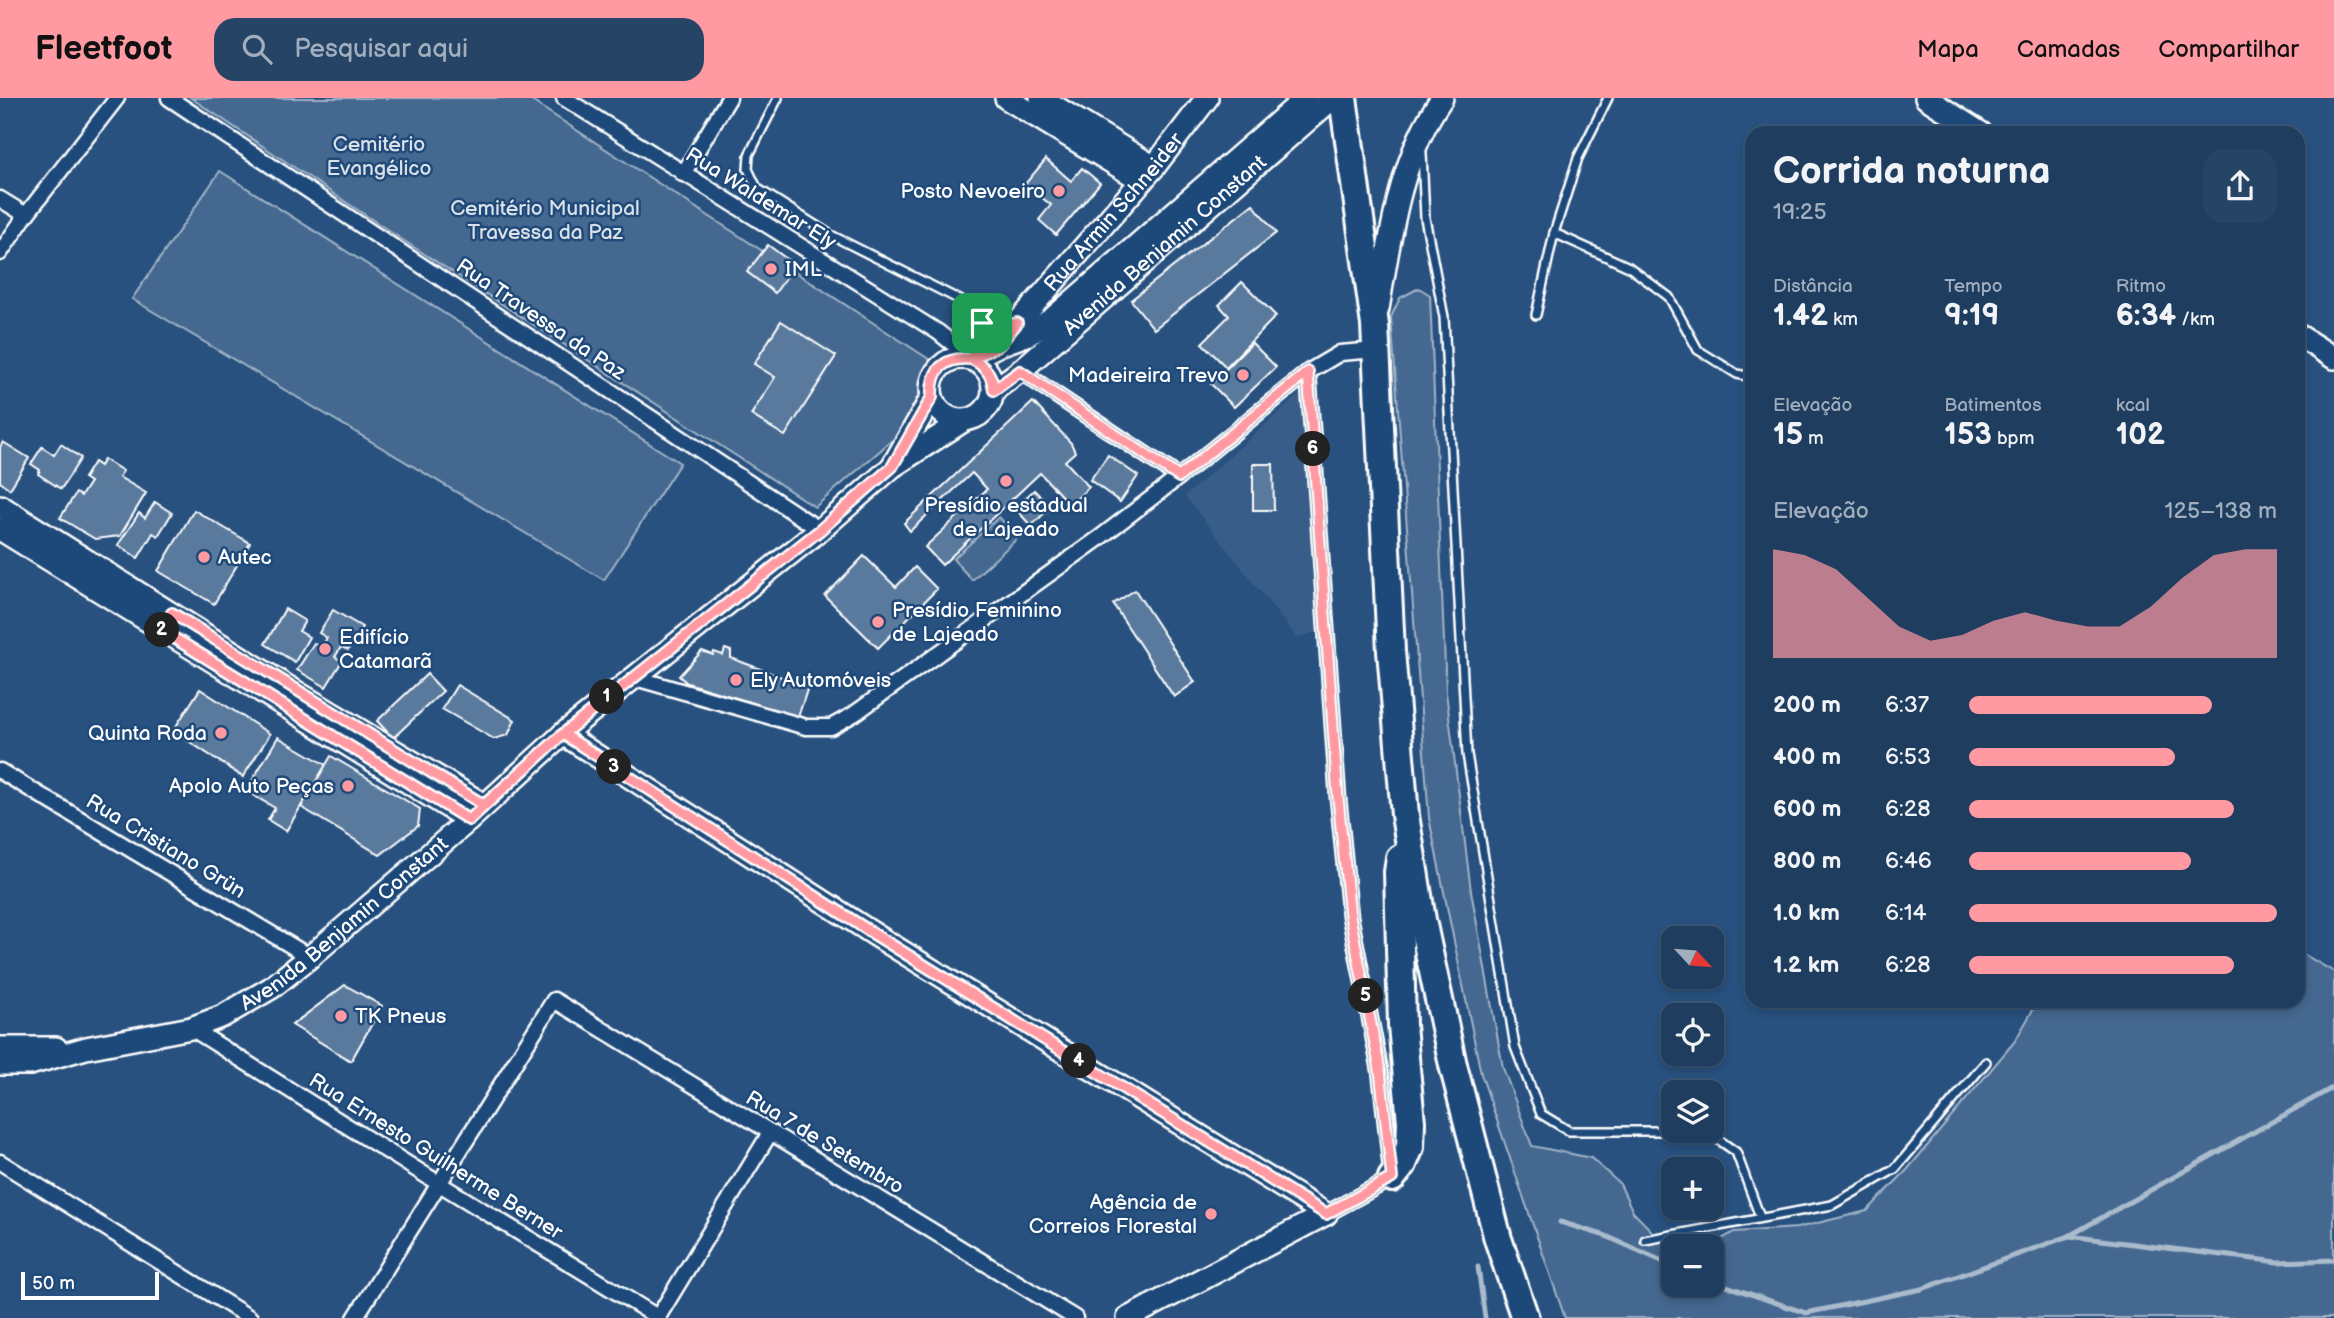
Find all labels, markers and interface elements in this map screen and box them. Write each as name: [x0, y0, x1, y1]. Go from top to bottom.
search box: [214, 18, 704, 81]
text: Fleetfoot: [35, 29, 172, 69]
icon: search: [238, 30, 276, 68]
text: Pesquisar aqui: [294, 34, 468, 65]
text: Mapa: [1917, 35, 1979, 64]
text: Camadas: [2017, 35, 2120, 64]
text: Compartilhar: [2158, 35, 2299, 64]
street label: Rua Armin Schneider: [1039, 128, 1189, 297]
park label: Cemitério Evangélico: [327, 132, 432, 181]
street label: Rua Waldemar Ely: [681, 142, 841, 255]
text: Corrida noturna: [1773, 149, 2051, 194]
button: share: [2203, 149, 2277, 223]
street label: Avenida Benjamin Constant: [1058, 150, 1272, 341]
place label: Posto Nevoeiro: [901, 179, 1045, 204]
marker: Posto Nevoeiro: [1051, 183, 1067, 199]
park label: Cemitério Municipal Travessa da Paz: [450, 196, 640, 245]
text: 19:25: [1773, 198, 1827, 226]
street label: Rua Travessa da Paz: [451, 253, 631, 386]
place label: IML: [785, 257, 822, 282]
marker: IML: [763, 261, 779, 277]
text: Distância: [1773, 275, 1853, 298]
text: Tempo: [1944, 275, 2003, 298]
text: Ritmo: [2116, 275, 2166, 298]
pin: [952, 293, 1012, 353]
text: 1.42: [1773, 298, 1828, 334]
text: 9:19: [1944, 298, 1999, 334]
text: 6:34: [2116, 298, 2176, 334]
icon: arrive: [963, 304, 1001, 342]
text: km: [1828, 308, 1858, 331]
text: /km: [2176, 308, 2215, 331]
place label: Madeireira Trevo: [1068, 363, 1229, 388]
marker: Madeireira Trevo: [1235, 367, 1251, 383]
text: Elevação: [1773, 394, 1852, 417]
text: Batimentos: [1944, 394, 2042, 417]
text: kcal: [2116, 394, 2150, 417]
text: 15: [1773, 417, 1803, 453]
text: 153: [1944, 417, 1992, 453]
text: 102: [2116, 417, 2165, 453]
text: m: [1803, 427, 1824, 450]
text: bpm: [1992, 427, 2034, 450]
pin: 6: [1296, 432, 1330, 466]
text: 6: [1307, 437, 1318, 460]
marker: Presídio estadual de Lajeado: [998, 473, 1014, 489]
place label: Presídio estadual de Lajeado: [924, 493, 1088, 542]
text: Elevação: [1773, 497, 1869, 525]
text: 125–138 m: [2165, 497, 2277, 525]
place label: Autec: [218, 545, 272, 570]
marker: Autec: [196, 549, 212, 565]
place label: Presídio Feminino de Lajeado: [892, 598, 1062, 647]
pin: 2: [144, 612, 180, 648]
marker: Presídio Feminino de Lajeado: [870, 614, 886, 630]
text: 2: [156, 618, 167, 641]
place label: Edifício Catamarã: [339, 625, 432, 674]
marker: Edifício Catamarã: [317, 641, 333, 657]
place label: Ely Automóveis: [750, 668, 891, 693]
marker: Ely Automóveis: [728, 672, 744, 688]
pin: 1: [590, 680, 624, 714]
text: 1: [603, 685, 611, 708]
text: 200 m: [1773, 691, 1841, 719]
text: 6:37: [1885, 691, 1929, 719]
place label: Quinta Roda: [88, 721, 207, 746]
marker: Quinta Roda: [213, 725, 229, 741]
text: 400 m: [1773, 743, 1841, 771]
text: 6:53: [1885, 743, 1931, 771]
pin: 3: [596, 750, 632, 784]
text: 3: [608, 755, 619, 778]
place label: Apolo Auto Peças: [169, 774, 334, 799]
marker: Apolo Auto Peças: [340, 778, 356, 794]
street label: Rua Cristiano Grün: [81, 789, 250, 904]
text: 600 m: [1773, 795, 1841, 823]
text: 6:28: [1885, 795, 1931, 823]
street label: Avenida Benjamin Constant: [236, 831, 454, 1016]
text: 800 m: [1773, 847, 1841, 875]
text: 6:46: [1885, 847, 1932, 875]
text: 1.0 km: [1773, 899, 1840, 927]
text: 6:14: [1885, 899, 1927, 927]
north arrow: [1661, 926, 1724, 989]
map controls: [1661, 926, 1724, 1297]
text: 1.2 km: [1773, 951, 1839, 979]
text: 6:28: [1885, 951, 1931, 979]
pin: 5: [1348, 978, 1384, 1014]
text: 5: [1360, 984, 1371, 1007]
button: locate: [1661, 1003, 1724, 1066]
place label: TK Pneus: [355, 1004, 446, 1029]
marker: TK Pneus: [333, 1008, 349, 1024]
pin: 4: [1062, 1044, 1096, 1079]
text: 4: [1073, 1049, 1084, 1072]
street label: Rua Ernesto Guilherme Berner: [304, 1068, 567, 1245]
button: layers: [1661, 1080, 1724, 1143]
street label: Rua 7 de Setembro: [741, 1085, 908, 1200]
button: +: [1661, 1157, 1724, 1220]
place label: Agência de Correios Florestal: [1029, 1190, 1197, 1239]
marker: Agência de Correios Florestal: [1203, 1206, 1219, 1222]
button: −: [1661, 1234, 1724, 1297]
scale bar: [21, 1269, 159, 1301]
text: 50 m: [32, 1272, 75, 1295]

